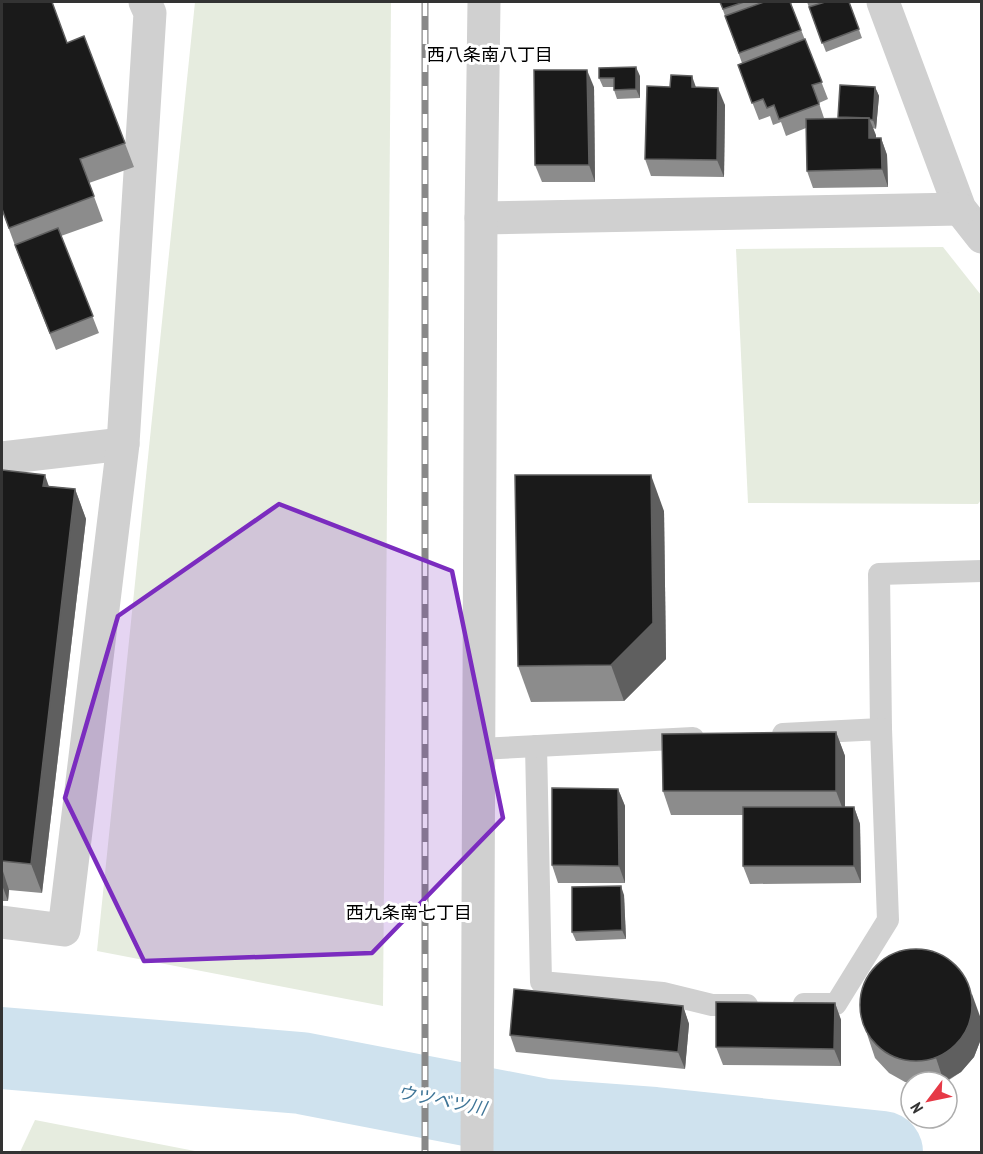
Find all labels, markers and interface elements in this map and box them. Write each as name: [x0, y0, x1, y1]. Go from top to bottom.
district label: 西八条南八丁目: [427, 43, 553, 66]
district label: 西九条南七丁目: [346, 901, 472, 924]
north arrow: [899, 1070, 959, 1130]
water label: ウツベツ川: [396, 1080, 490, 1120]
text: N: [906, 1099, 927, 1117]

